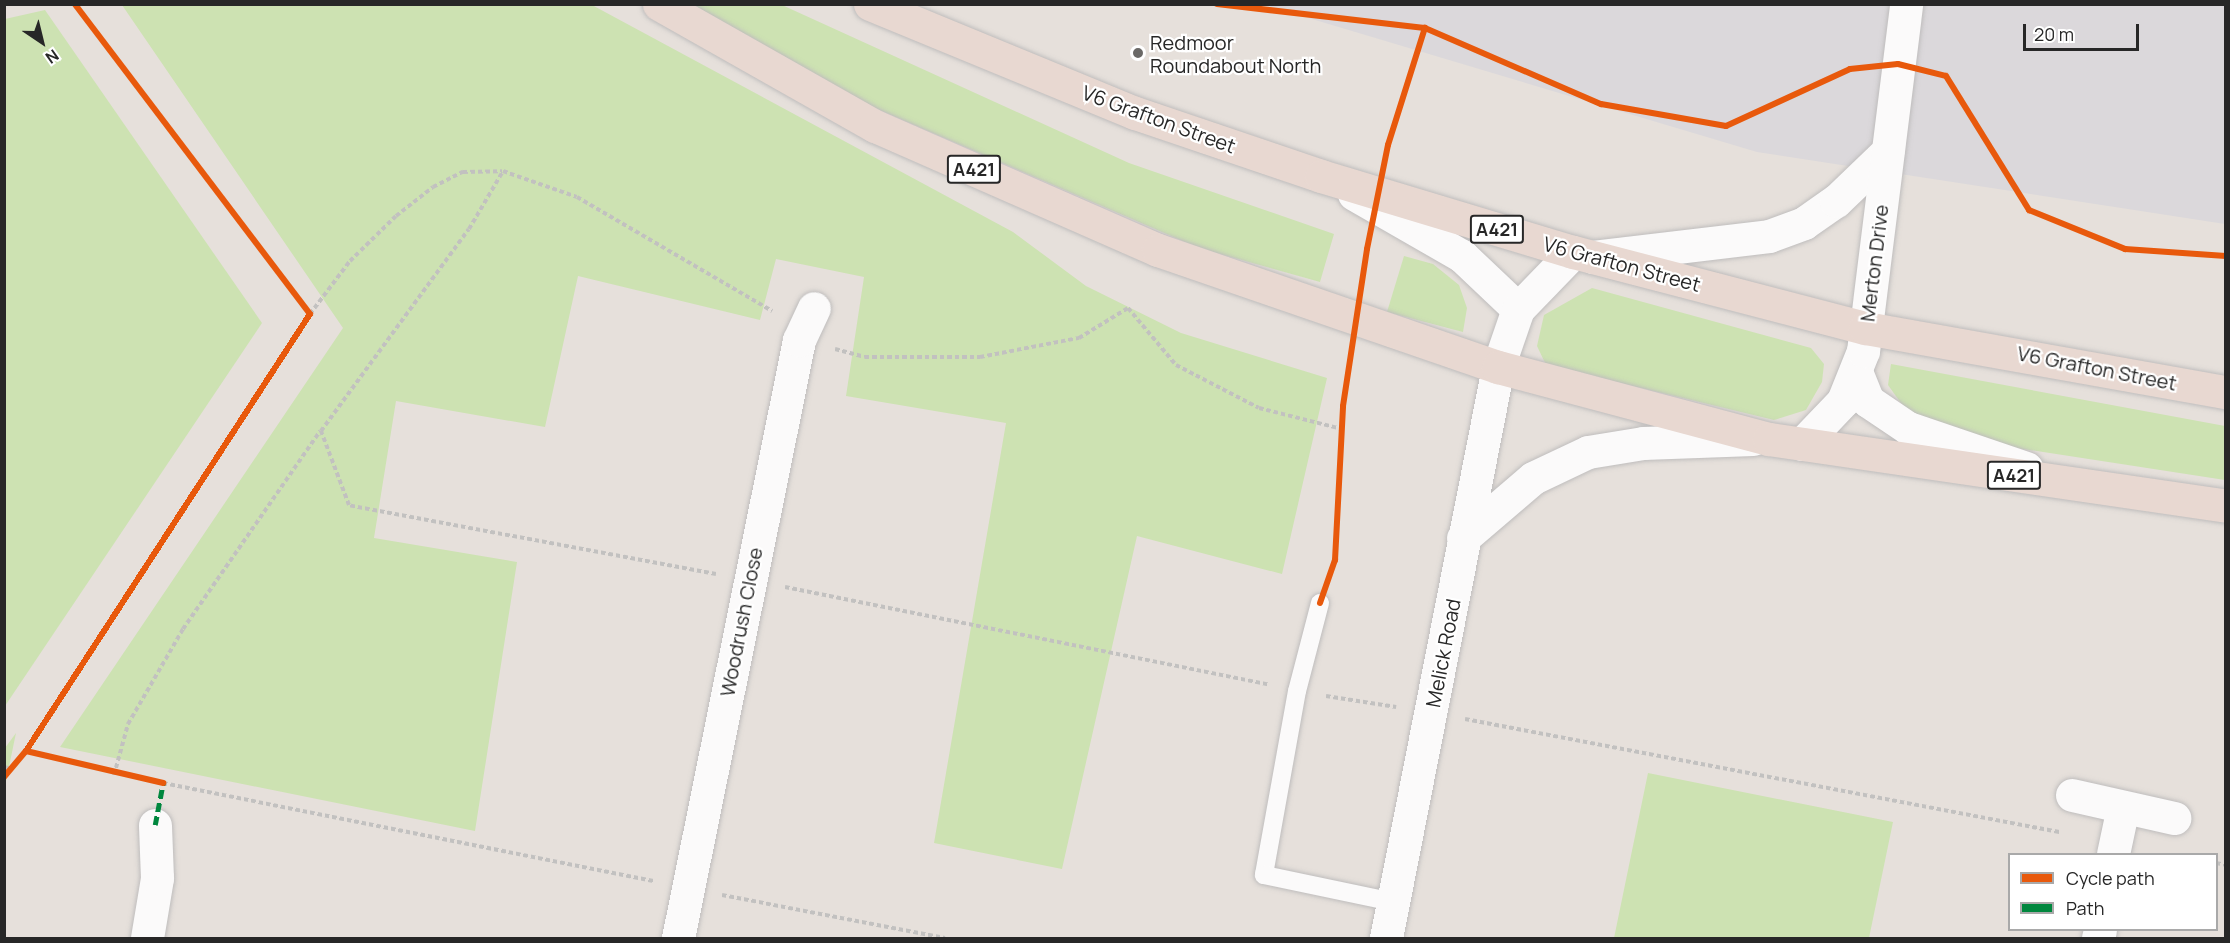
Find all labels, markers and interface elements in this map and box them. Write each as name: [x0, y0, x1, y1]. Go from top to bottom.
north arrow: [12, 12, 72, 72]
scale bar: [2026, 12, 2142, 50]
text: 20 m: [2034, 22, 2074, 46]
place label: Redmoor Roundabout North: [1150, 30, 1321, 77]
text: N: [41, 44, 63, 69]
marker: Redmoor Roundabout North: [1131, 46, 1145, 60]
street label: V6 Grafton Street: [1079, 80, 1239, 158]
road number: A421: [946, 154, 1002, 184]
street label: Merton Drive: [1855, 203, 1893, 323]
road number: A421: [1468, 214, 1526, 244]
street label: V6 Grafton Street: [1541, 231, 1703, 297]
street label: V6 Grafton Street: [2015, 341, 2179, 395]
road number: A421: [1986, 460, 2042, 490]
street label: Woodrush Close: [715, 545, 767, 699]
street label: Melick Road: [1421, 597, 1465, 709]
legend: [2008, 853, 2218, 931]
text: Cycle path: [2066, 866, 2155, 890]
text: Path: [2066, 896, 2104, 920]

